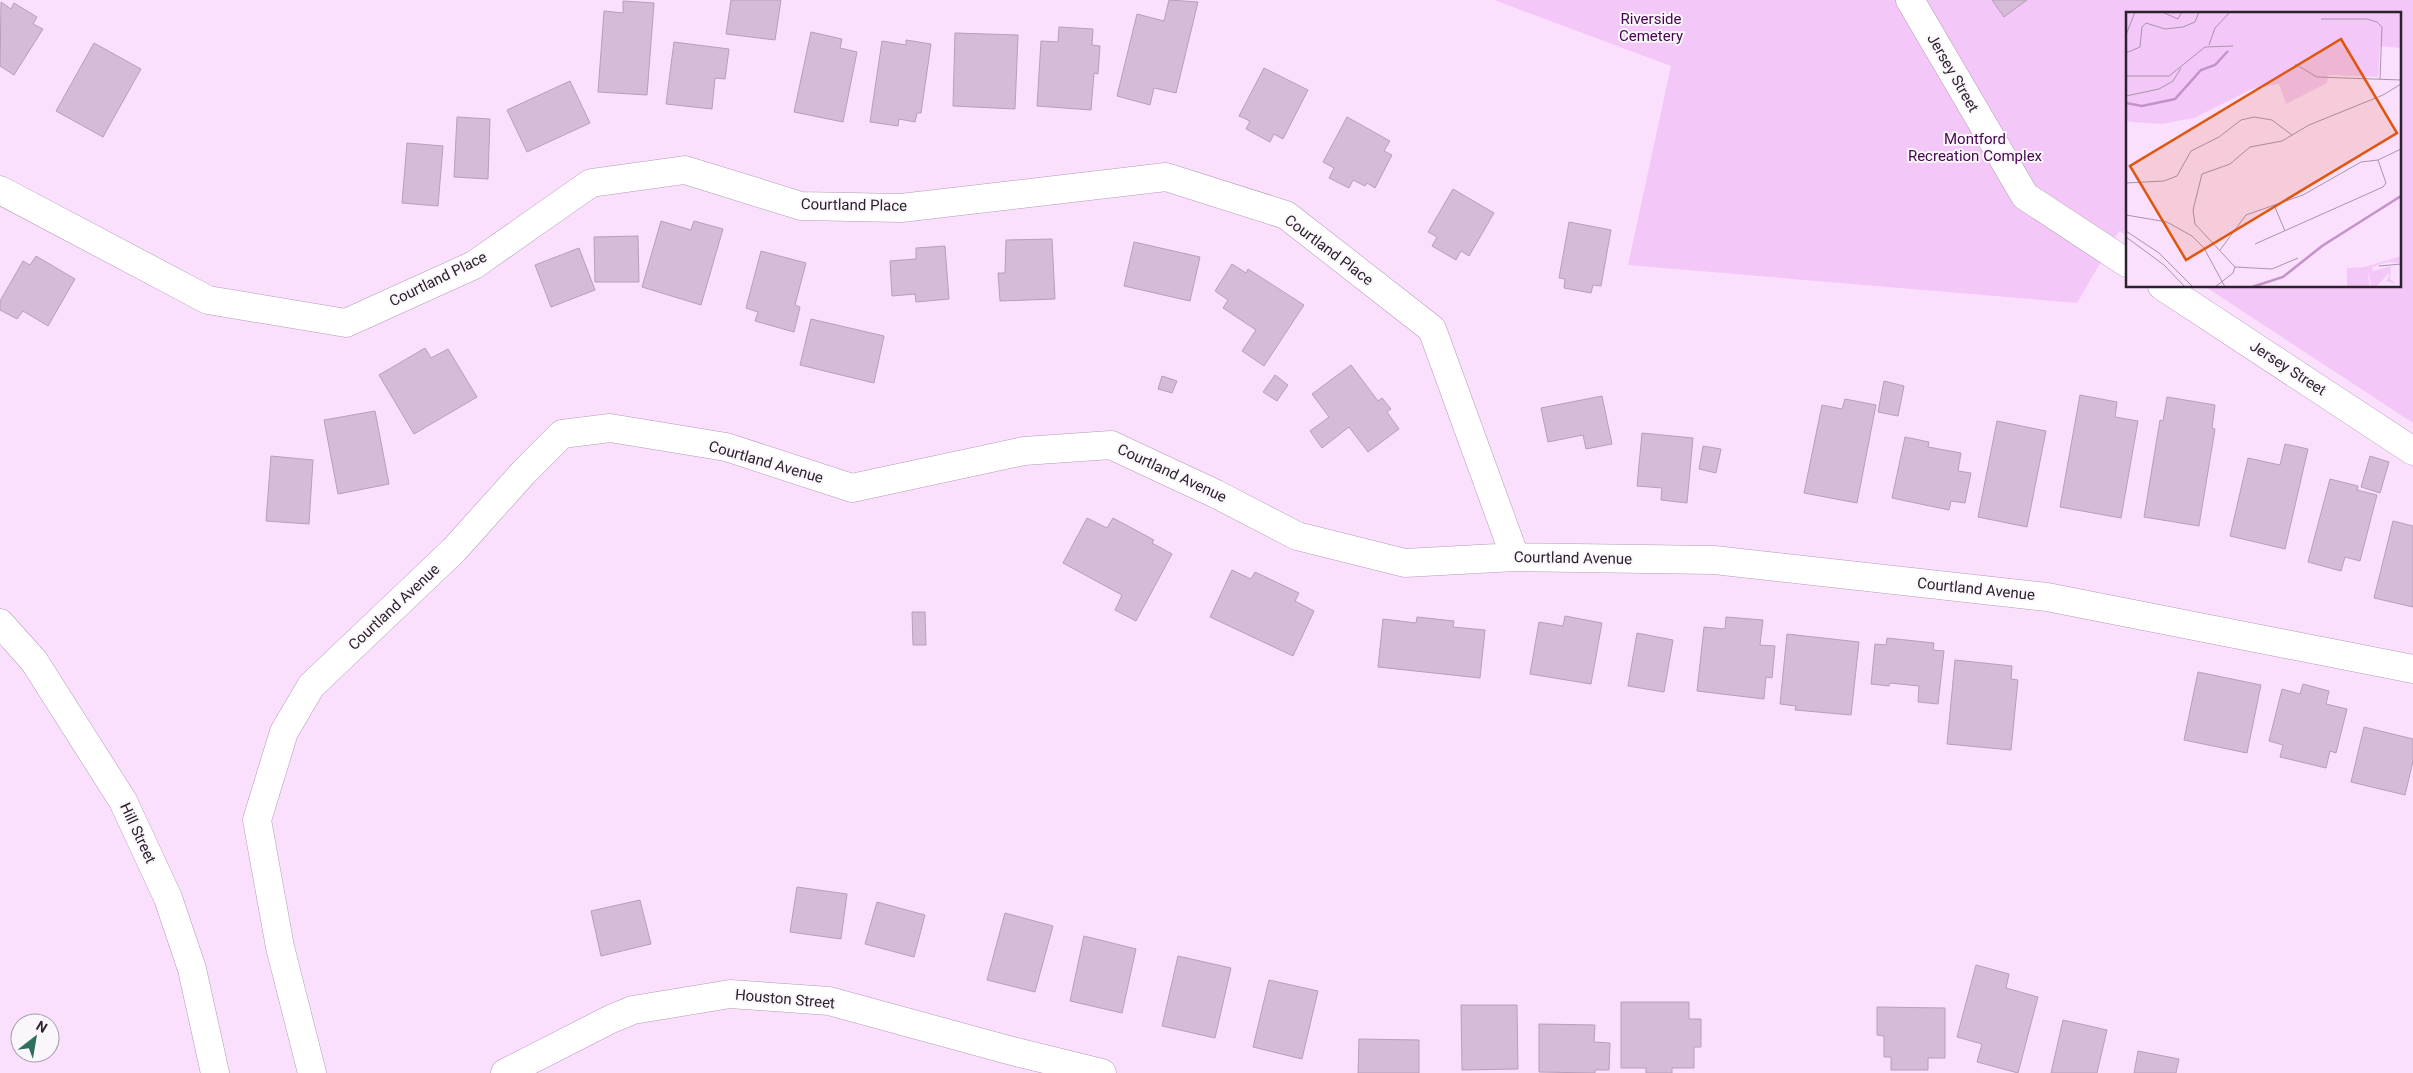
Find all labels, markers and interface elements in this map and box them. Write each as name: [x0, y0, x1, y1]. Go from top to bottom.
park label: Riverside Cemetery: [1619, 10, 1683, 45]
inset map: [2126, 12, 2400, 288]
street label: Jersey Street: [1923, 31, 1983, 115]
park label: Montford Recreation Complex: [1908, 130, 2043, 165]
street label: Courtland Place: [801, 195, 907, 215]
street label: Courtland Place: [1281, 211, 1377, 289]
street label: Courtland Place: [386, 248, 490, 310]
street label: Jersey Street: [2246, 337, 2330, 399]
street label: Courtland Avenue: [707, 437, 825, 487]
street label: Courtland Avenue: [1115, 440, 1229, 506]
street label: Courtland Avenue: [1514, 548, 1632, 568]
street label: Courtland Avenue: [345, 560, 443, 654]
street label: Courtland Avenue: [1916, 574, 2036, 604]
street label: Hill Street: [116, 800, 160, 866]
street label: Houston Street: [734, 986, 836, 1012]
north arrow: [10, 1013, 60, 1063]
text: N: [33, 1017, 50, 1036]

